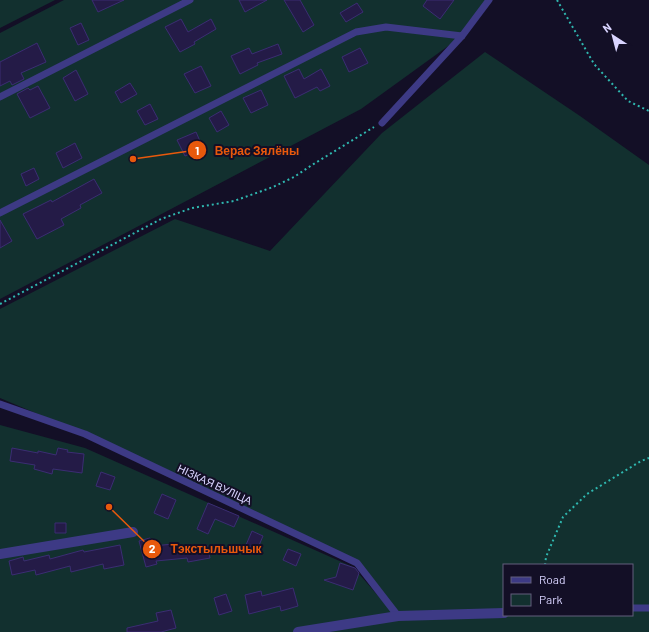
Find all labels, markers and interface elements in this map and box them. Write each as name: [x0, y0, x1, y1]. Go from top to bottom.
north arrow: [593, 16, 633, 56]
text: N: [600, 20, 614, 35]
callout: Верас Зялёны: [187, 138, 307, 162]
text: 1: [195, 143, 199, 157]
text: Верас Зялёны: [215, 143, 299, 158]
street label: НІЗКАЯ ВУЛІЦА: [176, 461, 255, 507]
callout: Тэкстыльшчык: [142, 537, 269, 561]
text: 2: [149, 541, 156, 555]
text: Тэкстыльшчык: [171, 541, 262, 555]
legend: [503, 564, 633, 616]
text: Road: [539, 572, 566, 586]
text: Park: [539, 592, 563, 606]

